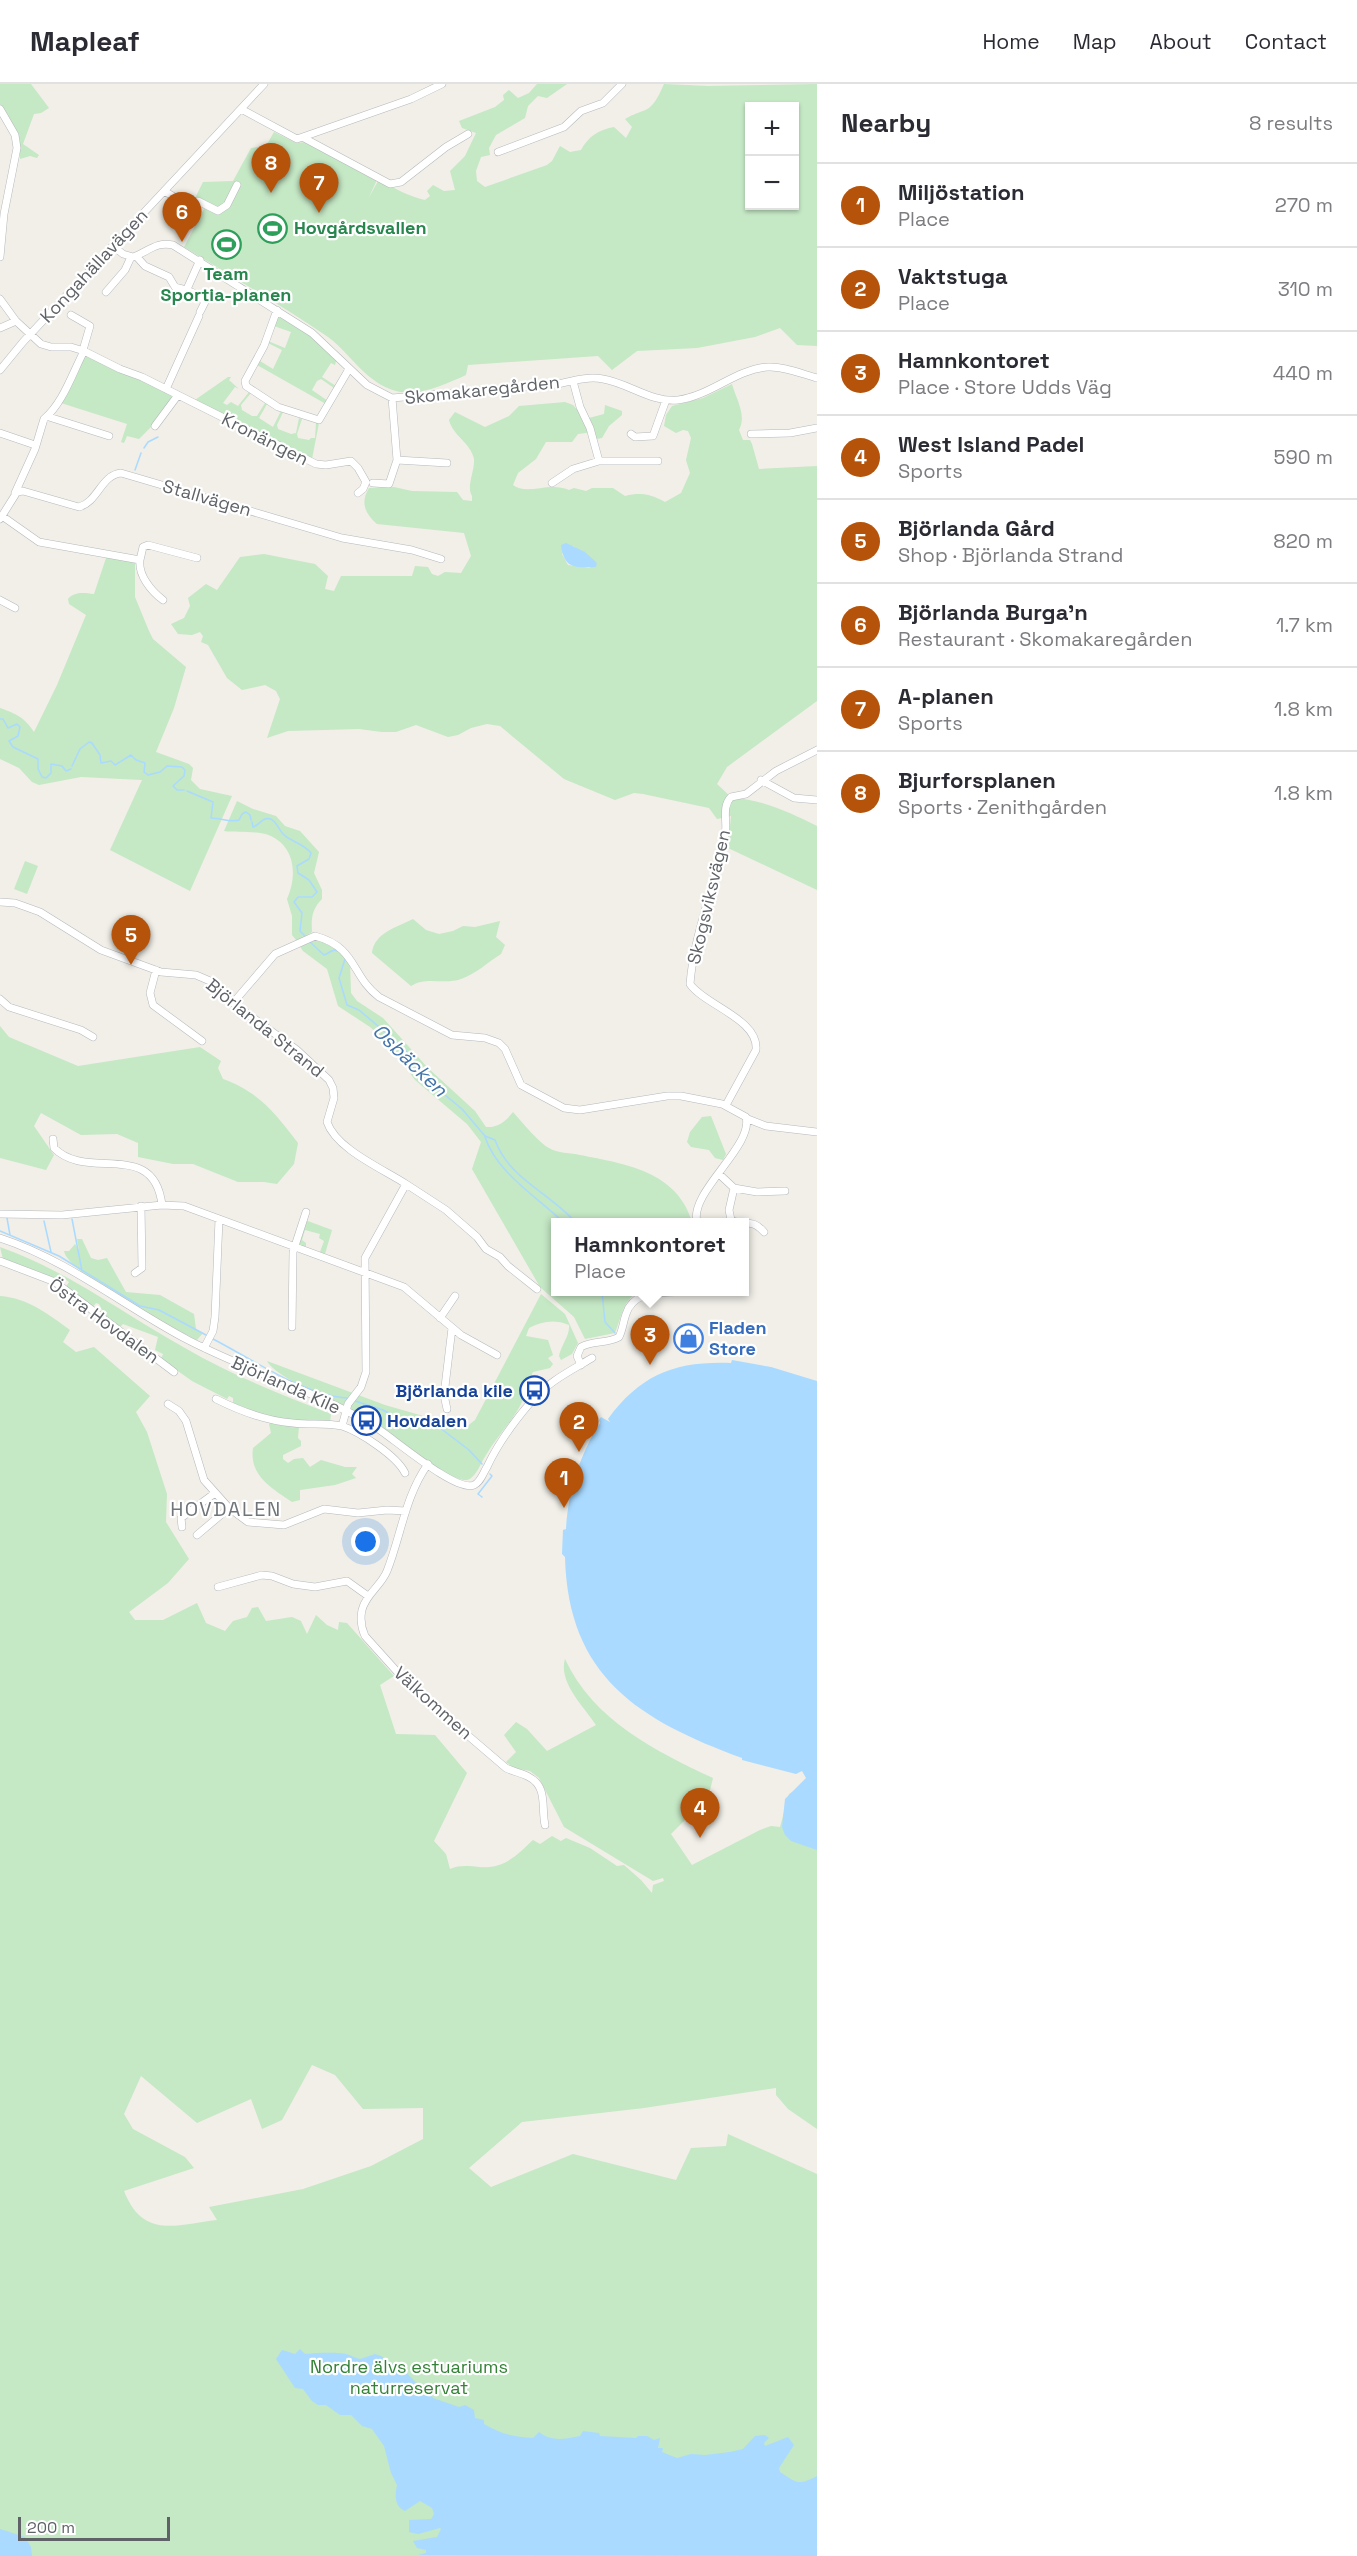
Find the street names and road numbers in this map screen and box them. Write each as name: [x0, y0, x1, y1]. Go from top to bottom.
street label: Kongahällavägen: [35, 204, 152, 327]
street label: Skomakaregården: [403, 370, 561, 409]
street label: Kronängen: [218, 407, 312, 470]
street label: Stallvägen: [160, 474, 254, 521]
street label: Skogsviksvägen: [682, 827, 735, 967]
street label: Björlanda Strand: [202, 973, 329, 1082]
street label: Östra Hovdalen: [45, 1273, 164, 1368]
street label: Björlanda Kile: [228, 1350, 344, 1419]
street label: Välkommen: [389, 1661, 478, 1744]

